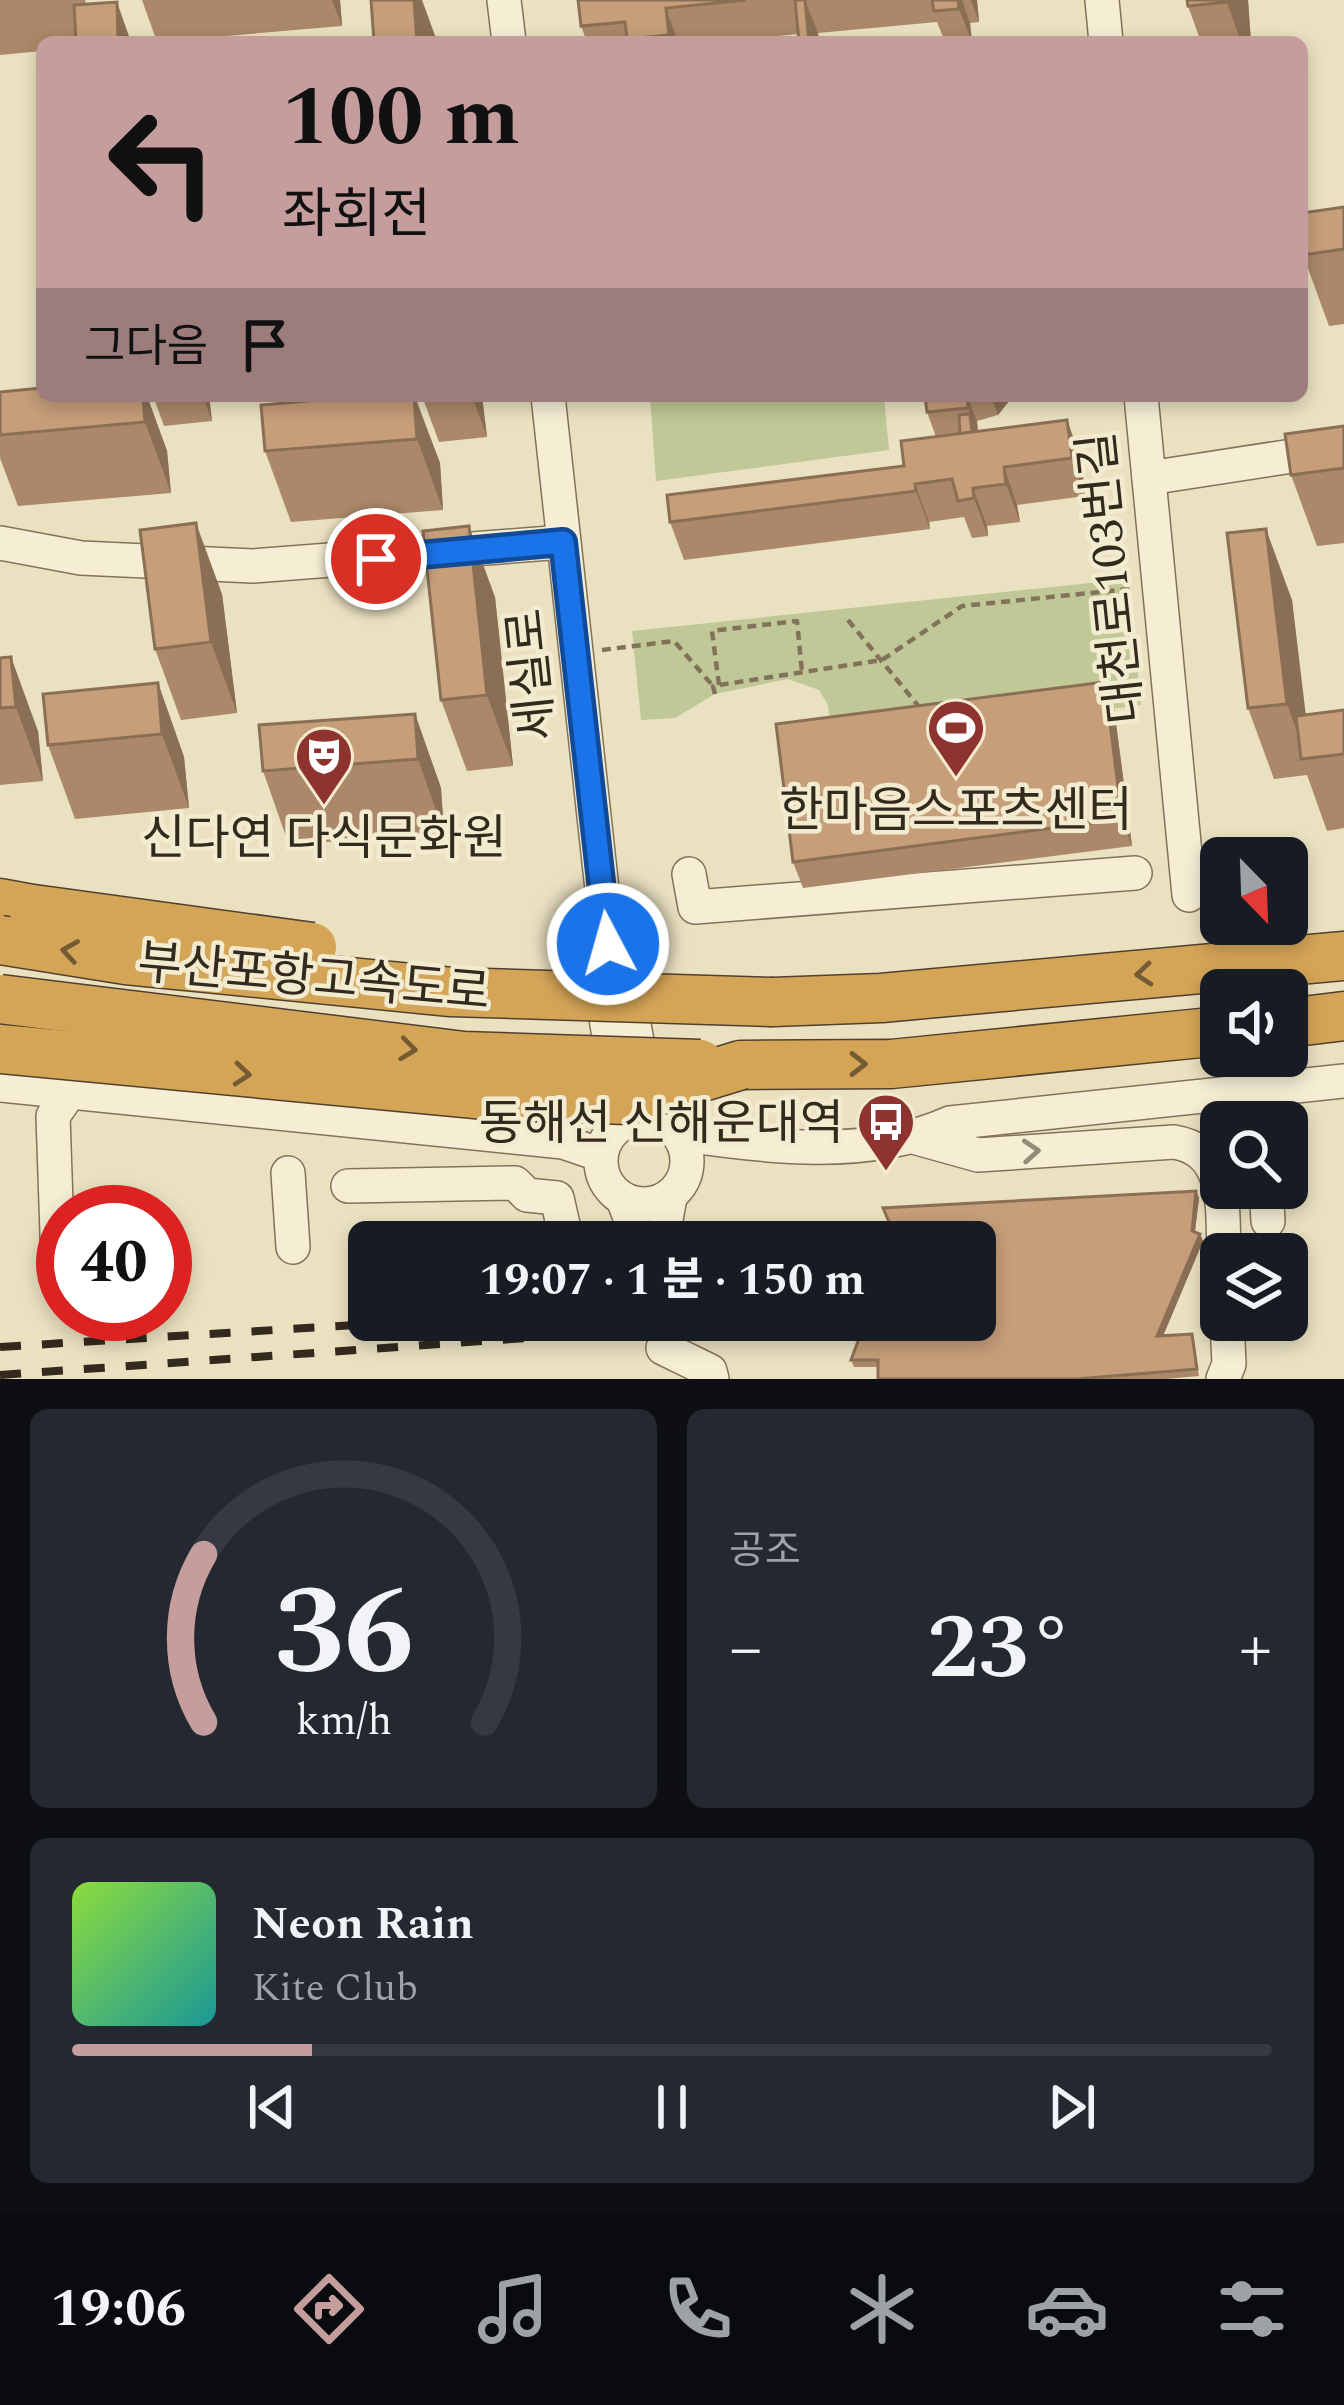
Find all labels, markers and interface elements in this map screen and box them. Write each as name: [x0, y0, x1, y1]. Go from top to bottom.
text: 100 m: [282, 54, 520, 182]
icon: left: [84, 84, 240, 240]
text: 좌회전: [282, 175, 431, 257]
icon: arrive: [232, 312, 298, 378]
text: 그다음: [84, 313, 208, 382]
street label: 대천로103번길: [1061, 428, 1164, 727]
pin: [325, 508, 427, 610]
icon: arrive: [343, 526, 409, 592]
street label: 세실로: [489, 605, 576, 744]
sports icon: 한마음스포츠센터: [925, 697, 987, 779]
theatre icon: 신다연 다식문화원: [293, 725, 355, 807]
place label: 한마음스포츠센터: [779, 775, 1133, 848]
place label: 신다연 다식문화원: [141, 803, 507, 876]
north arrow: [1200, 837, 1308, 945]
map controls: [1200, 837, 1308, 1341]
position arrow: [545, 881, 671, 1007]
street label: 부산포항고속도로: [135, 927, 493, 1030]
one-way arrow: [60, 939, 80, 965]
one-way arrow: [1134, 961, 1153, 986]
button: sound: [1200, 969, 1308, 1077]
one-way arrow: [398, 1036, 418, 1062]
one-way arrow: [850, 1051, 868, 1077]
one-way arrow: [233, 1061, 252, 1086]
place label: 동해선 신해운대역: [479, 1088, 844, 1161]
bus stop icon: 동해선 신해운대역: [855, 1091, 917, 1173]
button: search: [1200, 1101, 1308, 1209]
one-way arrow: [1022, 1139, 1041, 1165]
speed limit sign: 40: [36, 1185, 192, 1341]
button: layers: [1200, 1233, 1308, 1341]
text: 19:07 · 1 분 · 150 m: [479, 1246, 865, 1315]
text: 공조: [729, 1522, 801, 1581]
text: 36: [273, 1539, 414, 1729]
text: 23°: [928, 1581, 1073, 1718]
text: −: [729, 1599, 762, 1700]
text: +: [1239, 1599, 1272, 1700]
text: km/h: [295, 1688, 392, 1753]
text: Neon Rain: [252, 1890, 474, 1959]
text: Kite Club: [252, 1959, 418, 2018]
icon: previous: [239, 2074, 305, 2140]
icon: pause: [639, 2074, 705, 2140]
icon: next: [1039, 2074, 1105, 2140]
icon: directions: [287, 2267, 371, 2351]
icon: music: [471, 2267, 555, 2351]
icon: phone: [656, 2267, 740, 2351]
icon: climate: [840, 2267, 924, 2351]
icon: car: [1025, 2267, 1109, 2351]
icon: filters: [1210, 2267, 1294, 2351]
text: 19:06: [50, 2268, 186, 2350]

